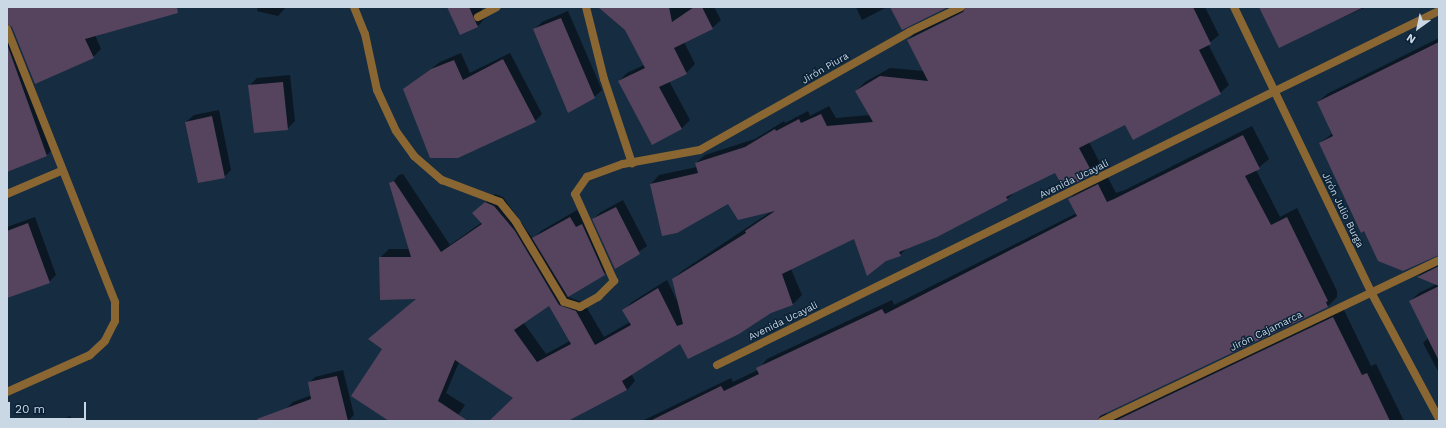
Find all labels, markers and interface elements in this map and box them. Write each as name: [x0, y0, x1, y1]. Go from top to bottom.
north arrow: [1398, 8, 1438, 48]
text: N: [1404, 31, 1418, 46]
street label: Jirón Piura: [799, 50, 851, 86]
street label: Avenida Ucayali: [1037, 157, 1111, 201]
street label: Jirón Julio Burga: [1320, 170, 1366, 250]
street label: Avenida Ucayali: [746, 299, 820, 343]
street label: Jirón Cajamarca: [1228, 308, 1304, 354]
scale bar: [10, 394, 88, 420]
text: 20 m: [15, 402, 45, 416]

